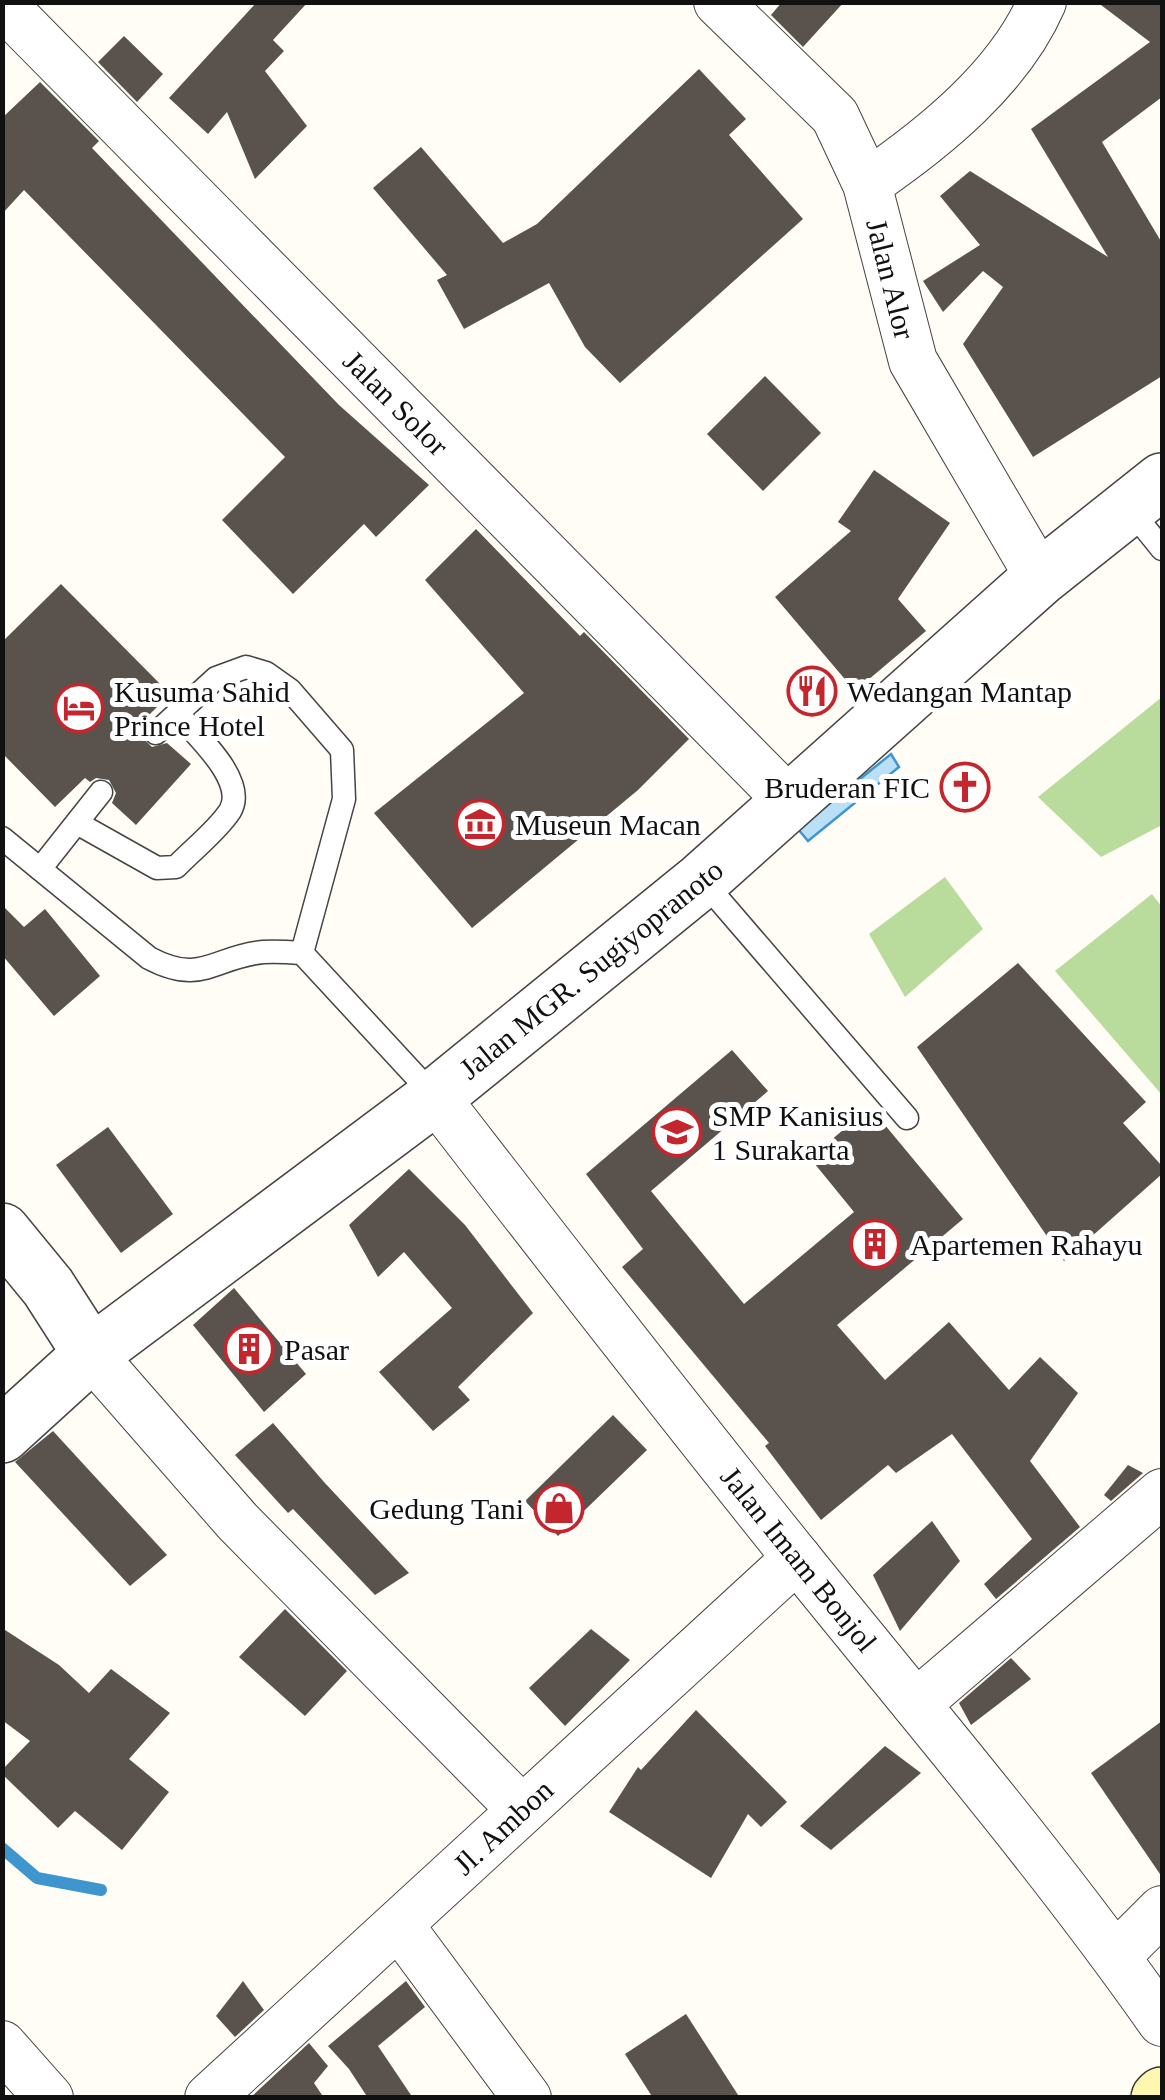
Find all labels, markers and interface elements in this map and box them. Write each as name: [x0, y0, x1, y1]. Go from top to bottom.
street label: Jalan Alor: [860, 216, 922, 342]
street label: Jalan Solor: [337, 344, 455, 462]
restaurant icon: Wedangan Mantap: [786, 665, 838, 717]
place label: Kusuma Sahid Prince Hotel: [114, 675, 290, 742]
place label: Wedangan Mantap: [847, 675, 1072, 708]
hotel icon: Kusuma Sahid Prince Hotel: [53, 682, 105, 734]
church icon: Bruderan FIC: [939, 761, 991, 813]
place label: Bruderan FIC: [764, 771, 930, 804]
museum icon: Museun Macan: [454, 798, 506, 850]
place label: Museun Macan: [515, 808, 701, 841]
street label: Jalan MGR. Sugiyopranoto: [453, 853, 729, 1085]
place label: SMP Kanisius 1 Surakarta: [712, 1099, 883, 1166]
school or university icon: SMP Kanisius 1 Surakarta: [651, 1106, 703, 1158]
building icon: Apartemen Rahayu: [849, 1218, 901, 1270]
place label: Apartemen Rahayu: [910, 1228, 1142, 1261]
building icon: Pasar: [223, 1323, 275, 1375]
place label: Pasar: [284, 1333, 349, 1366]
street label: Jalan Imam Bonjol: [714, 1460, 884, 1658]
shop icon: Gedung Tani: [533, 1482, 585, 1534]
place label: Gedung Tani: [369, 1492, 524, 1525]
street label: Jl. Ambon: [447, 1773, 559, 1881]

